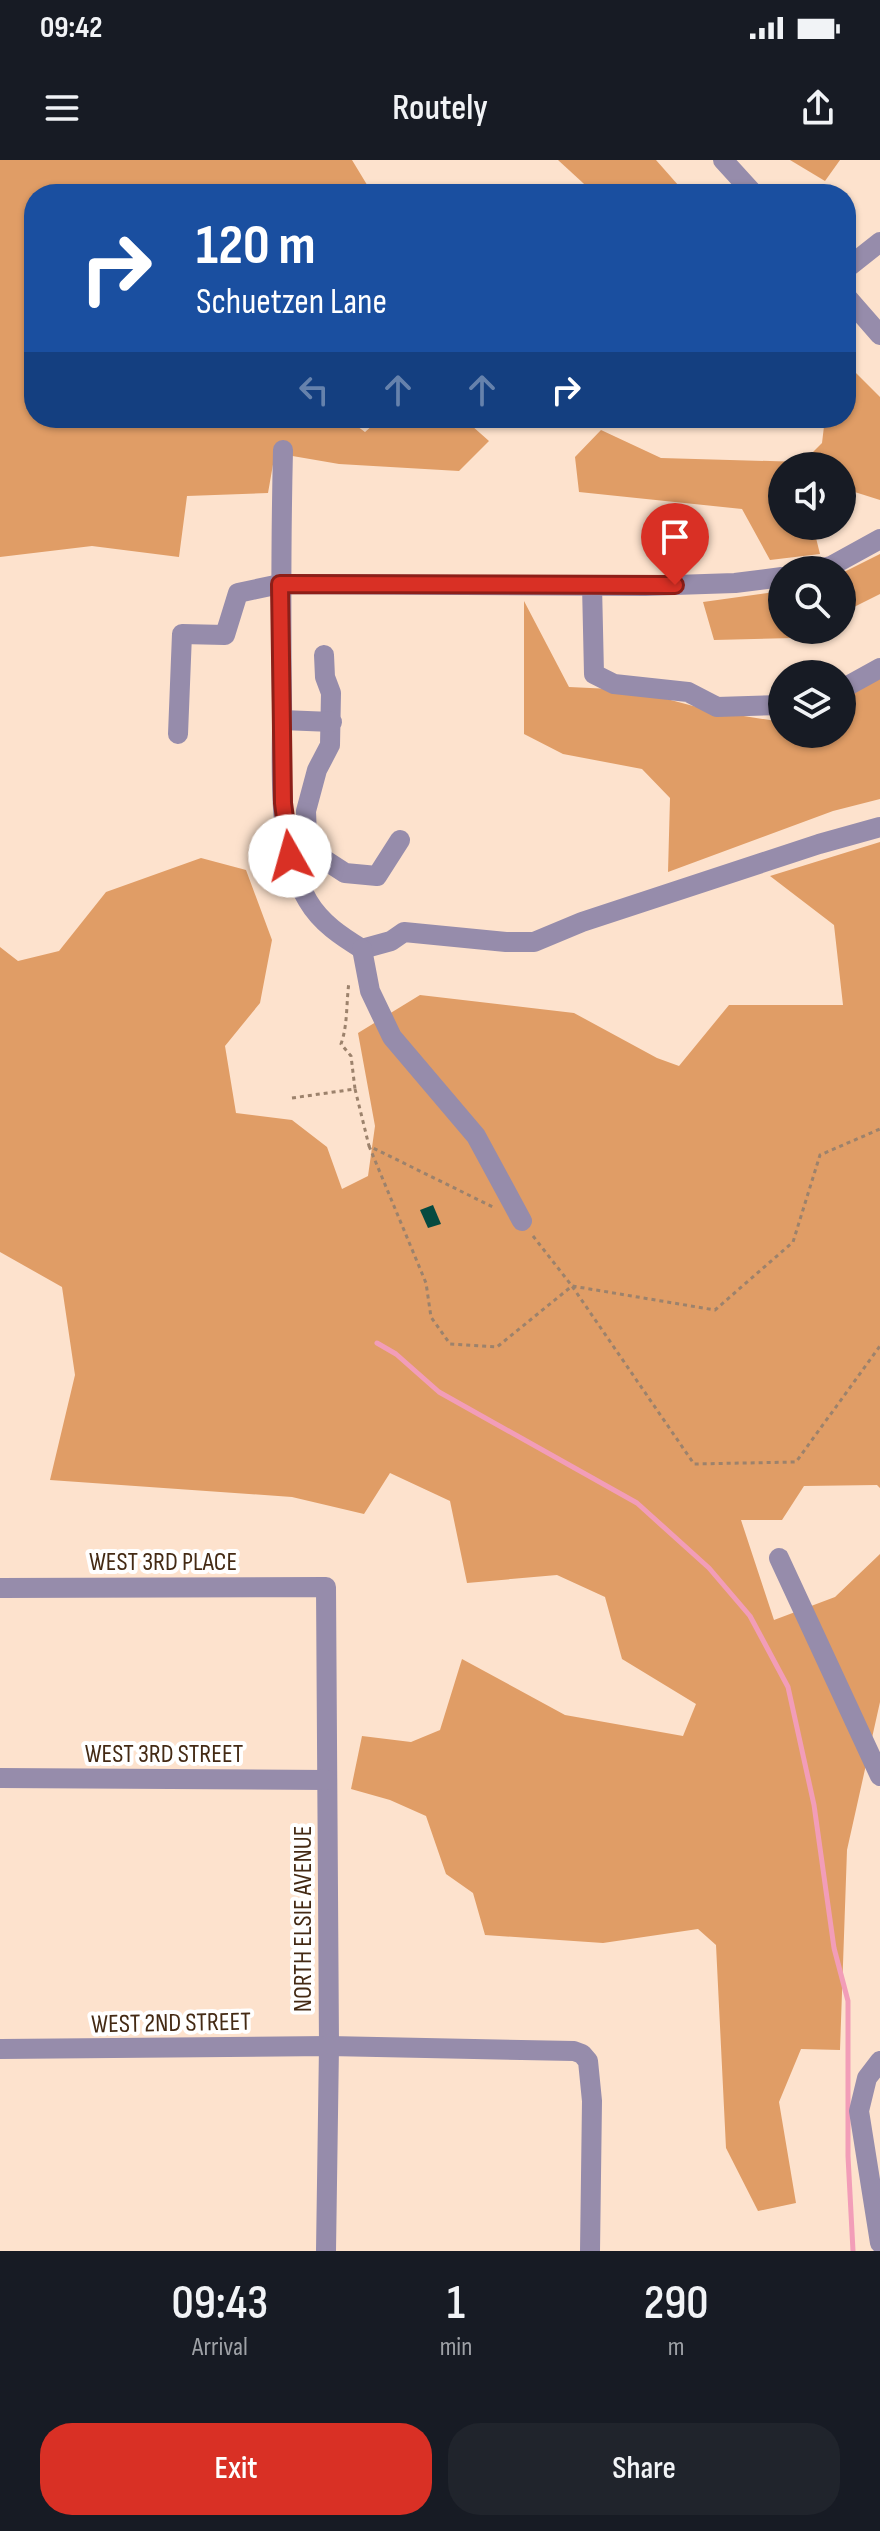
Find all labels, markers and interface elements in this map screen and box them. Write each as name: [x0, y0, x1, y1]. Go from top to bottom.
text: 09:42: [40, 10, 102, 46]
icon: menu: [40, 86, 84, 130]
icon: share: [796, 86, 840, 130]
text: Routely: [392, 87, 488, 130]
text: 120 m: [196, 213, 316, 280]
icon: right: [64, 216, 168, 320]
text: Schuetzen Lane: [196, 281, 387, 324]
icon: left: [292, 368, 336, 412]
icon: ahead: [376, 368, 420, 412]
icon: ahead: [460, 368, 504, 412]
icon: right: [544, 368, 588, 412]
map controls: [768, 452, 856, 748]
button: sound: [768, 452, 856, 540]
pin: [641, 503, 709, 585]
icon: arrive: [653, 515, 697, 559]
button: search: [768, 556, 856, 644]
button: layers: [768, 660, 856, 748]
position arrow: [248, 814, 332, 898]
street label: WEST 3RD PLACE: [89, 1547, 237, 1578]
street label: WEST 3RD STREET: [85, 1739, 243, 1770]
street label: NORTH ELSIE AVENUE: [288, 1826, 319, 2012]
street label: WEST 2ND STREET: [91, 2007, 251, 2040]
text: 09:43: [171, 2275, 268, 2332]
text: 1: [447, 2275, 465, 2332]
text: 290: [644, 2275, 709, 2332]
text: Arrival: [192, 2332, 248, 2363]
text: min: [440, 2332, 472, 2363]
text: m: [668, 2332, 685, 2363]
button: Exit: [40, 2423, 432, 2515]
button: Share: [448, 2423, 840, 2515]

